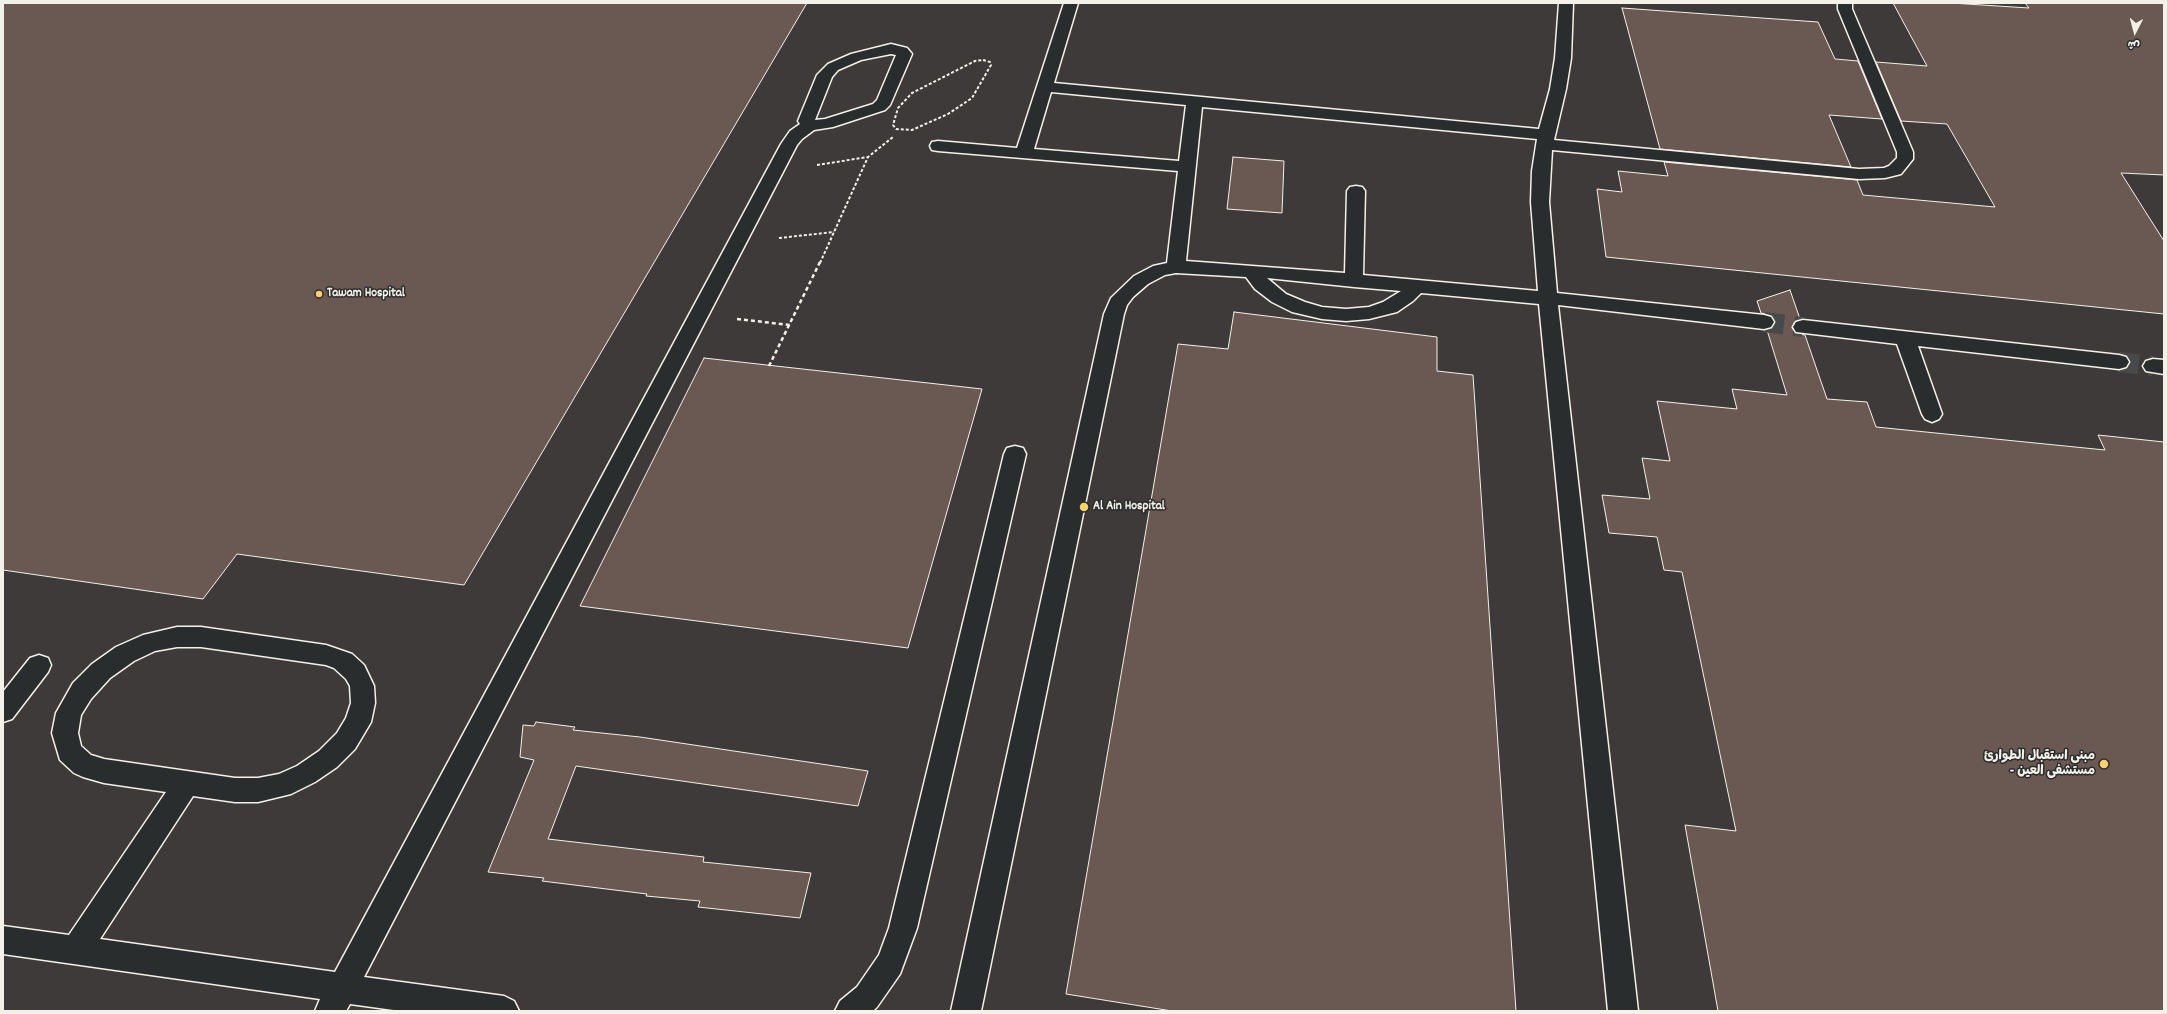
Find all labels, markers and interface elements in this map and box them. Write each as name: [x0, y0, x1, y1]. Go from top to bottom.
north arrow: [2115, 12, 2155, 52]
text: ش: [2127, 35, 2141, 53]
place label: Tawam Hospital: [327, 286, 405, 302]
marker: Tawam Hospital: [314, 289, 324, 299]
place label: Al Ain Hospital: [1093, 499, 1165, 515]
marker: Al Ain Hospital: [1078, 501, 1090, 513]
place label: مبنى استقبال الطوارئ - مستشفى العين: [1984, 749, 2095, 780]
marker: مبنى استقبال الطوارئ - مستشفى العين: [2098, 758, 2110, 770]

